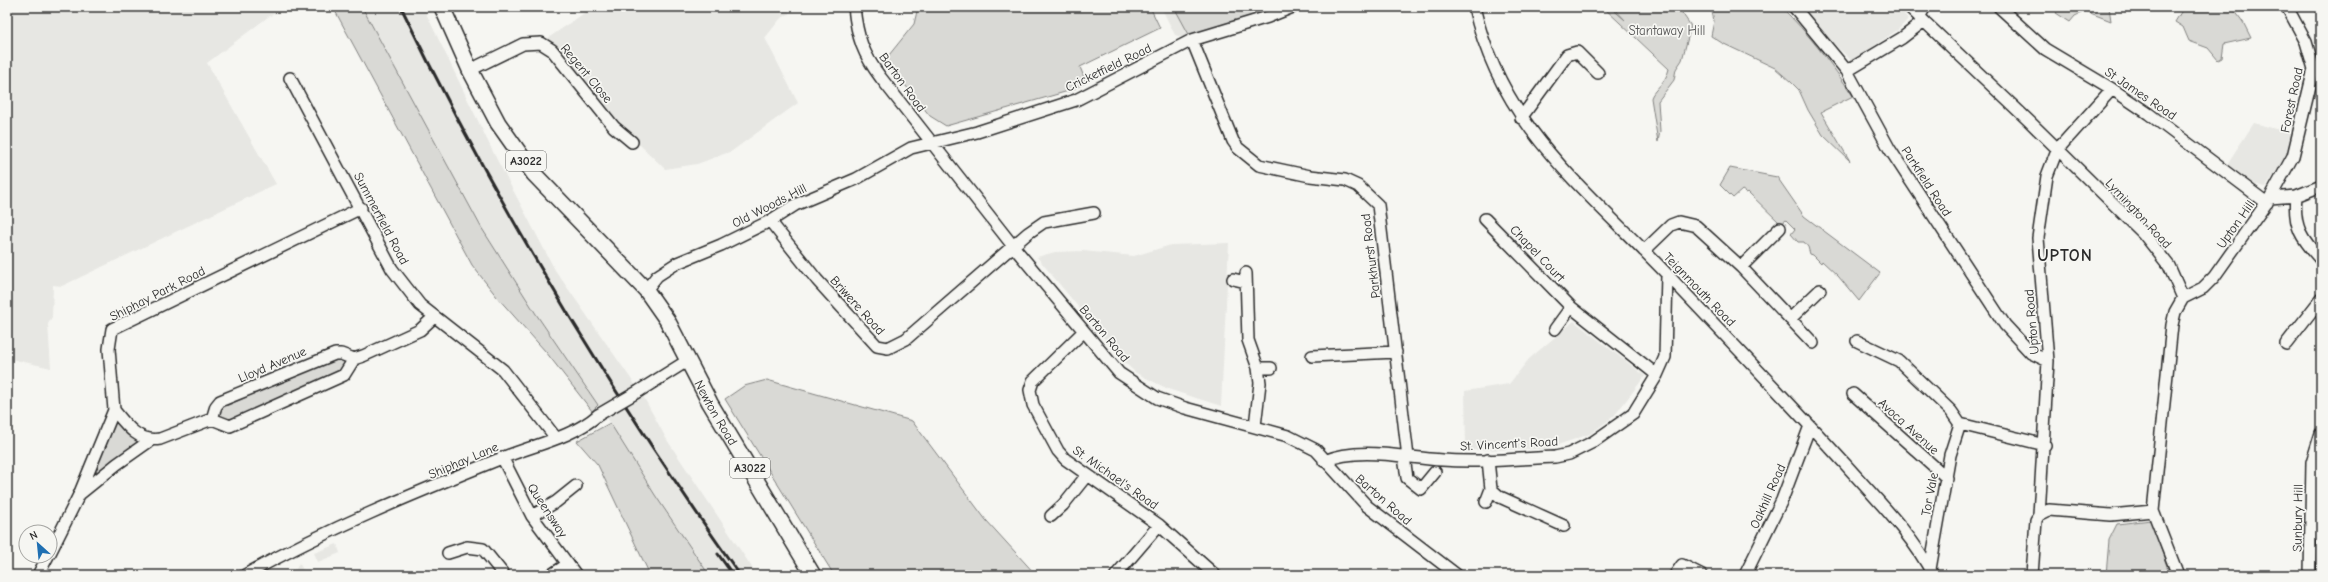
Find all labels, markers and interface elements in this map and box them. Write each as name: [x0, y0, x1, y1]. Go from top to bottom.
park label: Stantaway Hill: [1629, 23, 1705, 38]
street label: Cricketfield Road: [1063, 40, 1154, 95]
street label: Regent Close: [558, 41, 616, 106]
street label: Barton Road: [876, 50, 929, 115]
street label: St James Road: [2102, 64, 2179, 123]
street label: Forest Road: [2277, 66, 2306, 134]
street label: Parkfield Road: [1898, 144, 1955, 219]
road number: A3022: [506, 151, 546, 171]
street label: Summerfield Road: [351, 170, 412, 267]
street label: Lymington Road: [2102, 175, 2175, 251]
street label: Old Woods Hill: [729, 180, 809, 231]
street label: Upton Hill: [2213, 197, 2257, 251]
street label: Parkhurst Road: [1358, 213, 1383, 299]
street label: Chapel Court: [1507, 222, 1569, 286]
district label: UPTON: [2037, 246, 2093, 265]
street label: Teignmouth Road: [1661, 249, 1739, 329]
street label: Shiphay Park Road: [107, 263, 207, 324]
street label: Briwere Road: [827, 273, 888, 338]
street label: Upton Road: [2021, 289, 2042, 355]
street label: Barton Road: [1076, 302, 1133, 365]
street label: Lloyd Avenue: [236, 343, 309, 386]
street label: Newton Road: [691, 378, 741, 448]
street label: Avoca Avenue: [1875, 395, 1942, 458]
street label: St. Vincent's Road: [1460, 433, 1559, 454]
street label: Shiphay Lane: [426, 439, 501, 482]
street label: St. Michael's Road: [1070, 442, 1161, 512]
road number: A3022: [730, 458, 770, 478]
street label: Oakhill Road: [1746, 461, 1788, 531]
street label: Tor Vale: [1918, 470, 1941, 517]
street label: Barton Road: [1352, 471, 1415, 528]
street label: Queensway: [525, 480, 571, 540]
street label: Sunbury Hill: [2289, 484, 2306, 552]
north arrow: [18, 524, 58, 564]
text: N: [28, 528, 40, 543]

